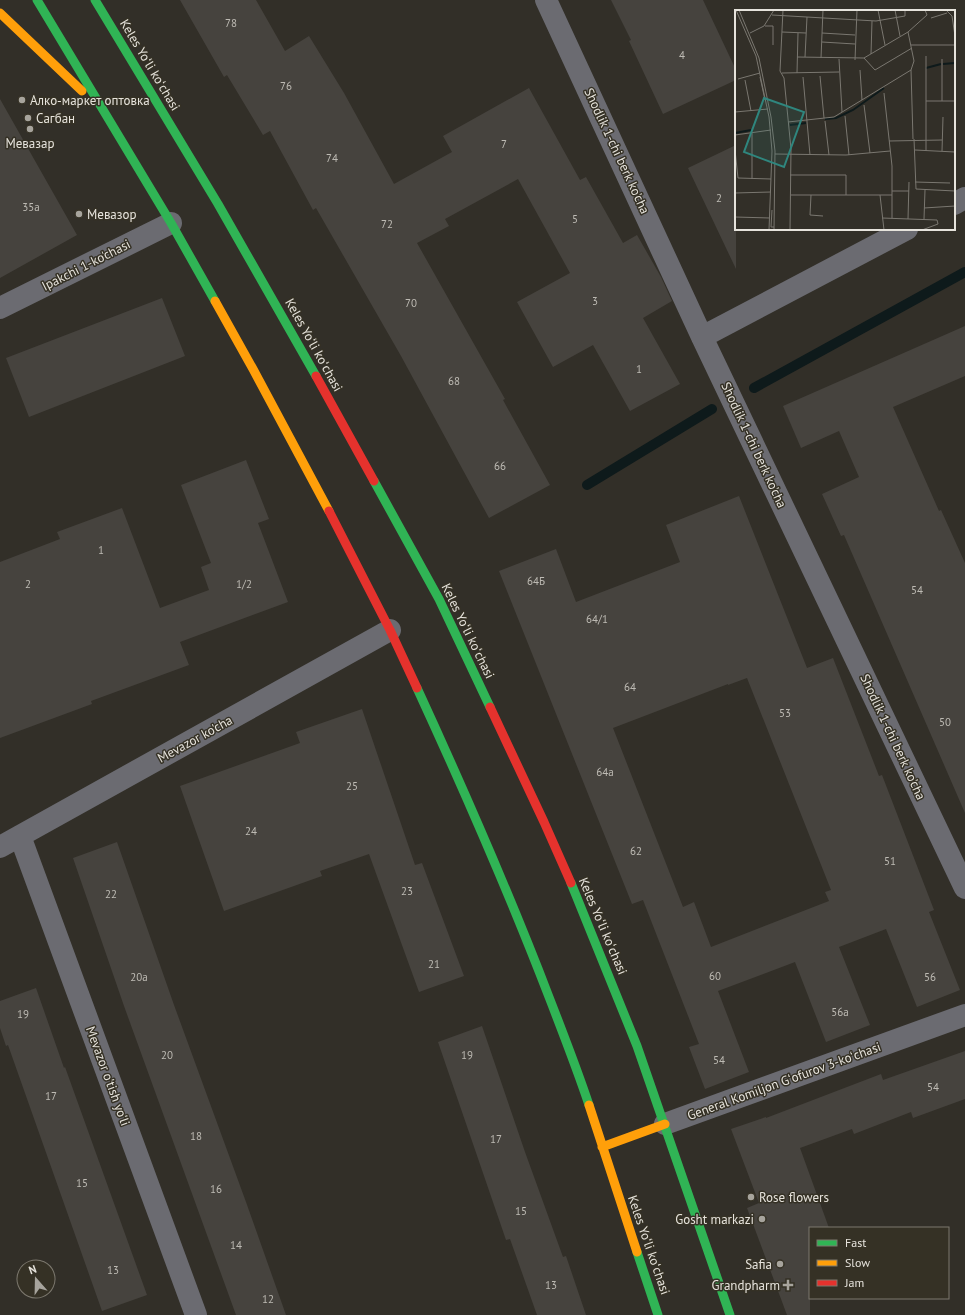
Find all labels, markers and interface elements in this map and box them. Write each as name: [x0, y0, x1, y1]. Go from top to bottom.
inset map: [735, 10, 955, 230]
street label: Keles Yoʻli koʻchasi: [116, 16, 184, 114]
house number: 78: [225, 16, 237, 30]
house number: 4: [679, 48, 685, 62]
house number: 76: [280, 79, 292, 93]
street label: Shodlik 1-chi berk ko'cha: [580, 85, 654, 217]
place label: Алко-маркет оптовка: [30, 92, 150, 109]
marker: Алко-маркет оптовка: [17, 95, 27, 105]
place label: Сагбан: [36, 110, 75, 127]
marker: Сагбан: [23, 113, 33, 123]
marker: Мевазар: [25, 124, 35, 134]
place label: Мевазар: [5, 135, 55, 152]
house number: 7: [501, 137, 507, 151]
house number: 74: [326, 151, 338, 165]
house number: 2: [716, 191, 722, 205]
house number: 35а: [22, 200, 40, 214]
place label: Мевазор: [87, 206, 137, 223]
marker: Мевазор: [74, 209, 84, 219]
house number: 5: [572, 212, 578, 226]
house number: 72: [381, 217, 393, 231]
street label: Ipakchi 1-ko'chasi: [39, 235, 133, 295]
house number: 3: [592, 294, 598, 308]
street label: Keles Yoʻli koʻchasi: [281, 295, 347, 395]
house number: 70: [405, 296, 417, 310]
house number: 1: [636, 362, 642, 376]
house number: 68: [448, 374, 460, 388]
street label: Shodlik 1-chi berk ko'cha: [717, 379, 791, 511]
house number: 66: [494, 459, 506, 473]
house number: 1: [98, 543, 104, 557]
house number: 64Б: [527, 574, 545, 588]
house number: 2: [25, 577, 31, 591]
house number: 1/2: [236, 577, 252, 591]
street label: Keles Yoʻli koʻchasi: [438, 581, 498, 681]
house number: 54: [911, 583, 923, 597]
house number: 64/1: [586, 612, 608, 626]
street label: Shodlik 1-chi berk ko'cha: [856, 671, 930, 803]
house number: 64: [624, 680, 636, 694]
house number: 53: [779, 706, 791, 720]
street label: Mevazor ko'cha: [155, 711, 235, 767]
house number: 50: [939, 715, 951, 729]
house number: 64a: [596, 765, 614, 779]
house number: 25: [346, 779, 358, 793]
house number: 24: [245, 824, 257, 838]
house number: 62: [630, 844, 642, 858]
house number: 51: [884, 854, 896, 868]
street label: Keles Yoʻli koʻchasi: [575, 875, 631, 977]
house number: 23: [401, 884, 413, 898]
house number: 22: [105, 887, 117, 901]
house number: 21: [428, 957, 440, 971]
house number: 60: [709, 969, 721, 983]
house number: 20a: [130, 970, 148, 984]
house number: 56: [924, 970, 936, 984]
house number: 56a: [831, 1005, 849, 1019]
house number: 19: [17, 1007, 29, 1021]
street label: Mevazor o'tish yo'li: [82, 1024, 134, 1128]
street label: General Komiljon Gʻofurov 3-koʻchasi: [685, 1038, 883, 1124]
house number: 20: [161, 1048, 173, 1062]
house number: 19: [461, 1048, 473, 1062]
house number: 54: [713, 1053, 725, 1067]
house number: 54: [927, 1080, 939, 1094]
house number: 17: [45, 1089, 57, 1103]
house number: 18: [190, 1129, 202, 1143]
house number: 17: [490, 1132, 502, 1146]
house number: 15: [76, 1176, 88, 1190]
house number: 16: [210, 1182, 222, 1196]
place label: Rose flowers: [759, 1189, 829, 1206]
marker: Rose flowers: [746, 1192, 756, 1202]
street label: Keles Yoʻli koʻchasi: [624, 1193, 674, 1297]
house number: 15: [515, 1204, 527, 1218]
place label: Gosht markazi: [675, 1211, 754, 1228]
marker: Gosht markazi: [757, 1214, 767, 1224]
legend: [809, 1227, 949, 1299]
text: Fast: [845, 1235, 866, 1250]
house number: 14: [230, 1238, 242, 1252]
text: Slow: [845, 1255, 870, 1270]
place label: Safia: [745, 1256, 772, 1273]
north arrow: [16, 1259, 56, 1299]
marker: Safia: [775, 1259, 785, 1269]
text: N: [27, 1262, 38, 1277]
house number: 13: [107, 1263, 119, 1277]
text: Jam: [844, 1275, 864, 1290]
place label: Grandpharm: [712, 1277, 780, 1294]
house number: 13: [545, 1278, 557, 1292]
marker: Grandpharm: [783, 1280, 793, 1290]
house number: 12: [262, 1292, 274, 1306]

